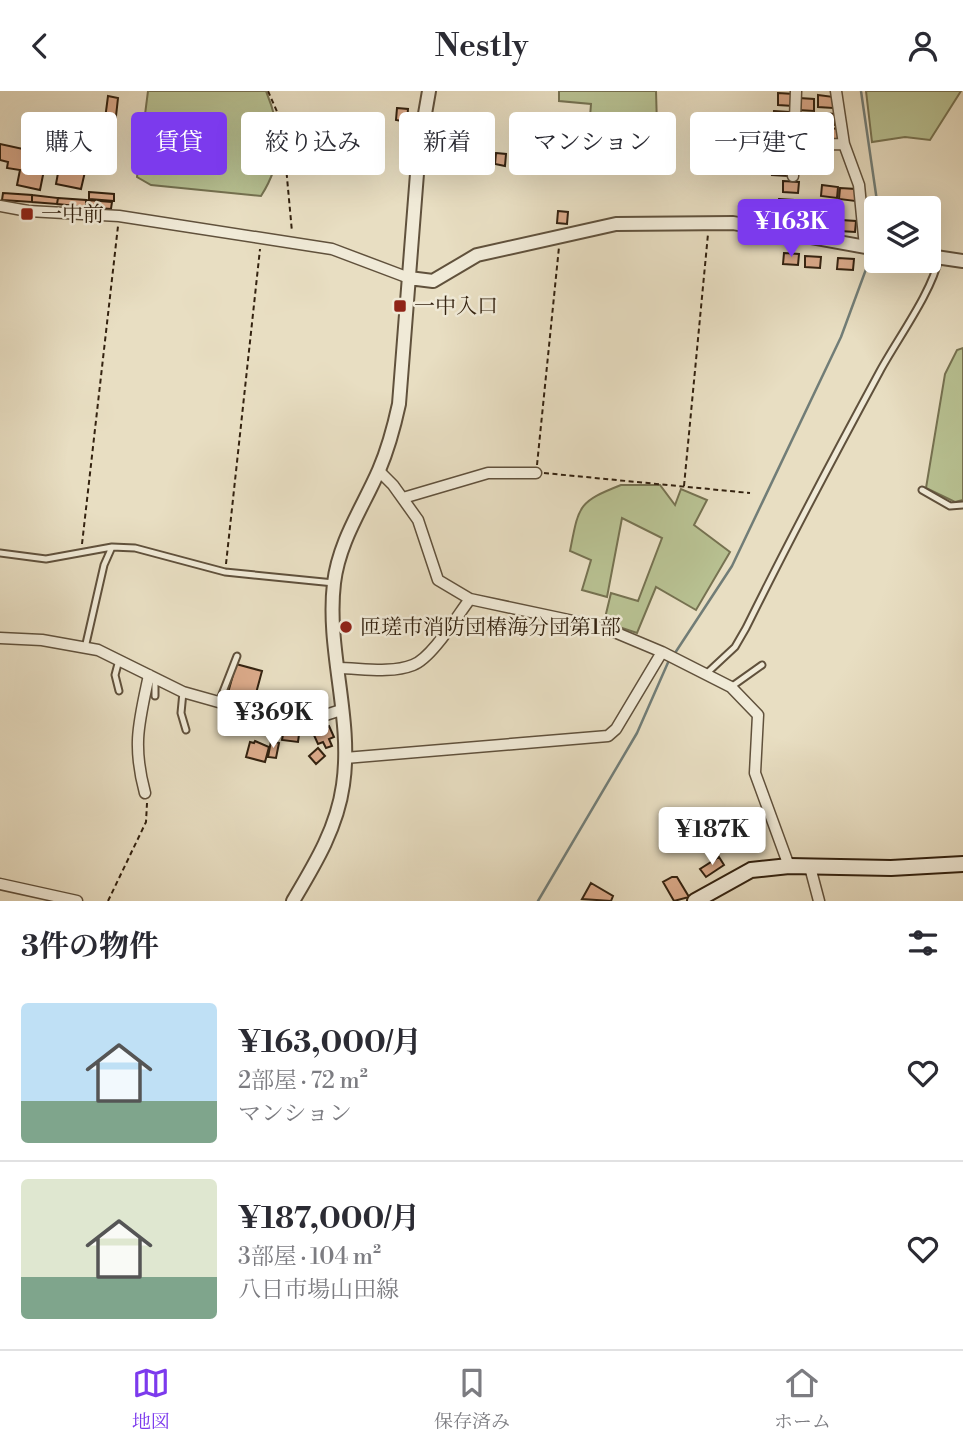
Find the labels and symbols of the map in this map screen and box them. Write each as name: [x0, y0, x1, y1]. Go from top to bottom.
pin: ¥163K: [742, 199, 840, 259]
place label: 一中前: [41, 202, 104, 228]
marker: 一中前: [19, 206, 35, 222]
place label: 一中入口: [414, 294, 498, 320]
marker: 一中入口: [392, 298, 408, 314]
place label: 匝瑳市消防団椿海分団第1部: [360, 615, 621, 641]
marker: 匝瑳市消防団椿海分団第1部: [338, 619, 354, 635]
pin: ¥369K: [224, 691, 322, 750]
pin: ¥187K: [663, 807, 761, 867]

